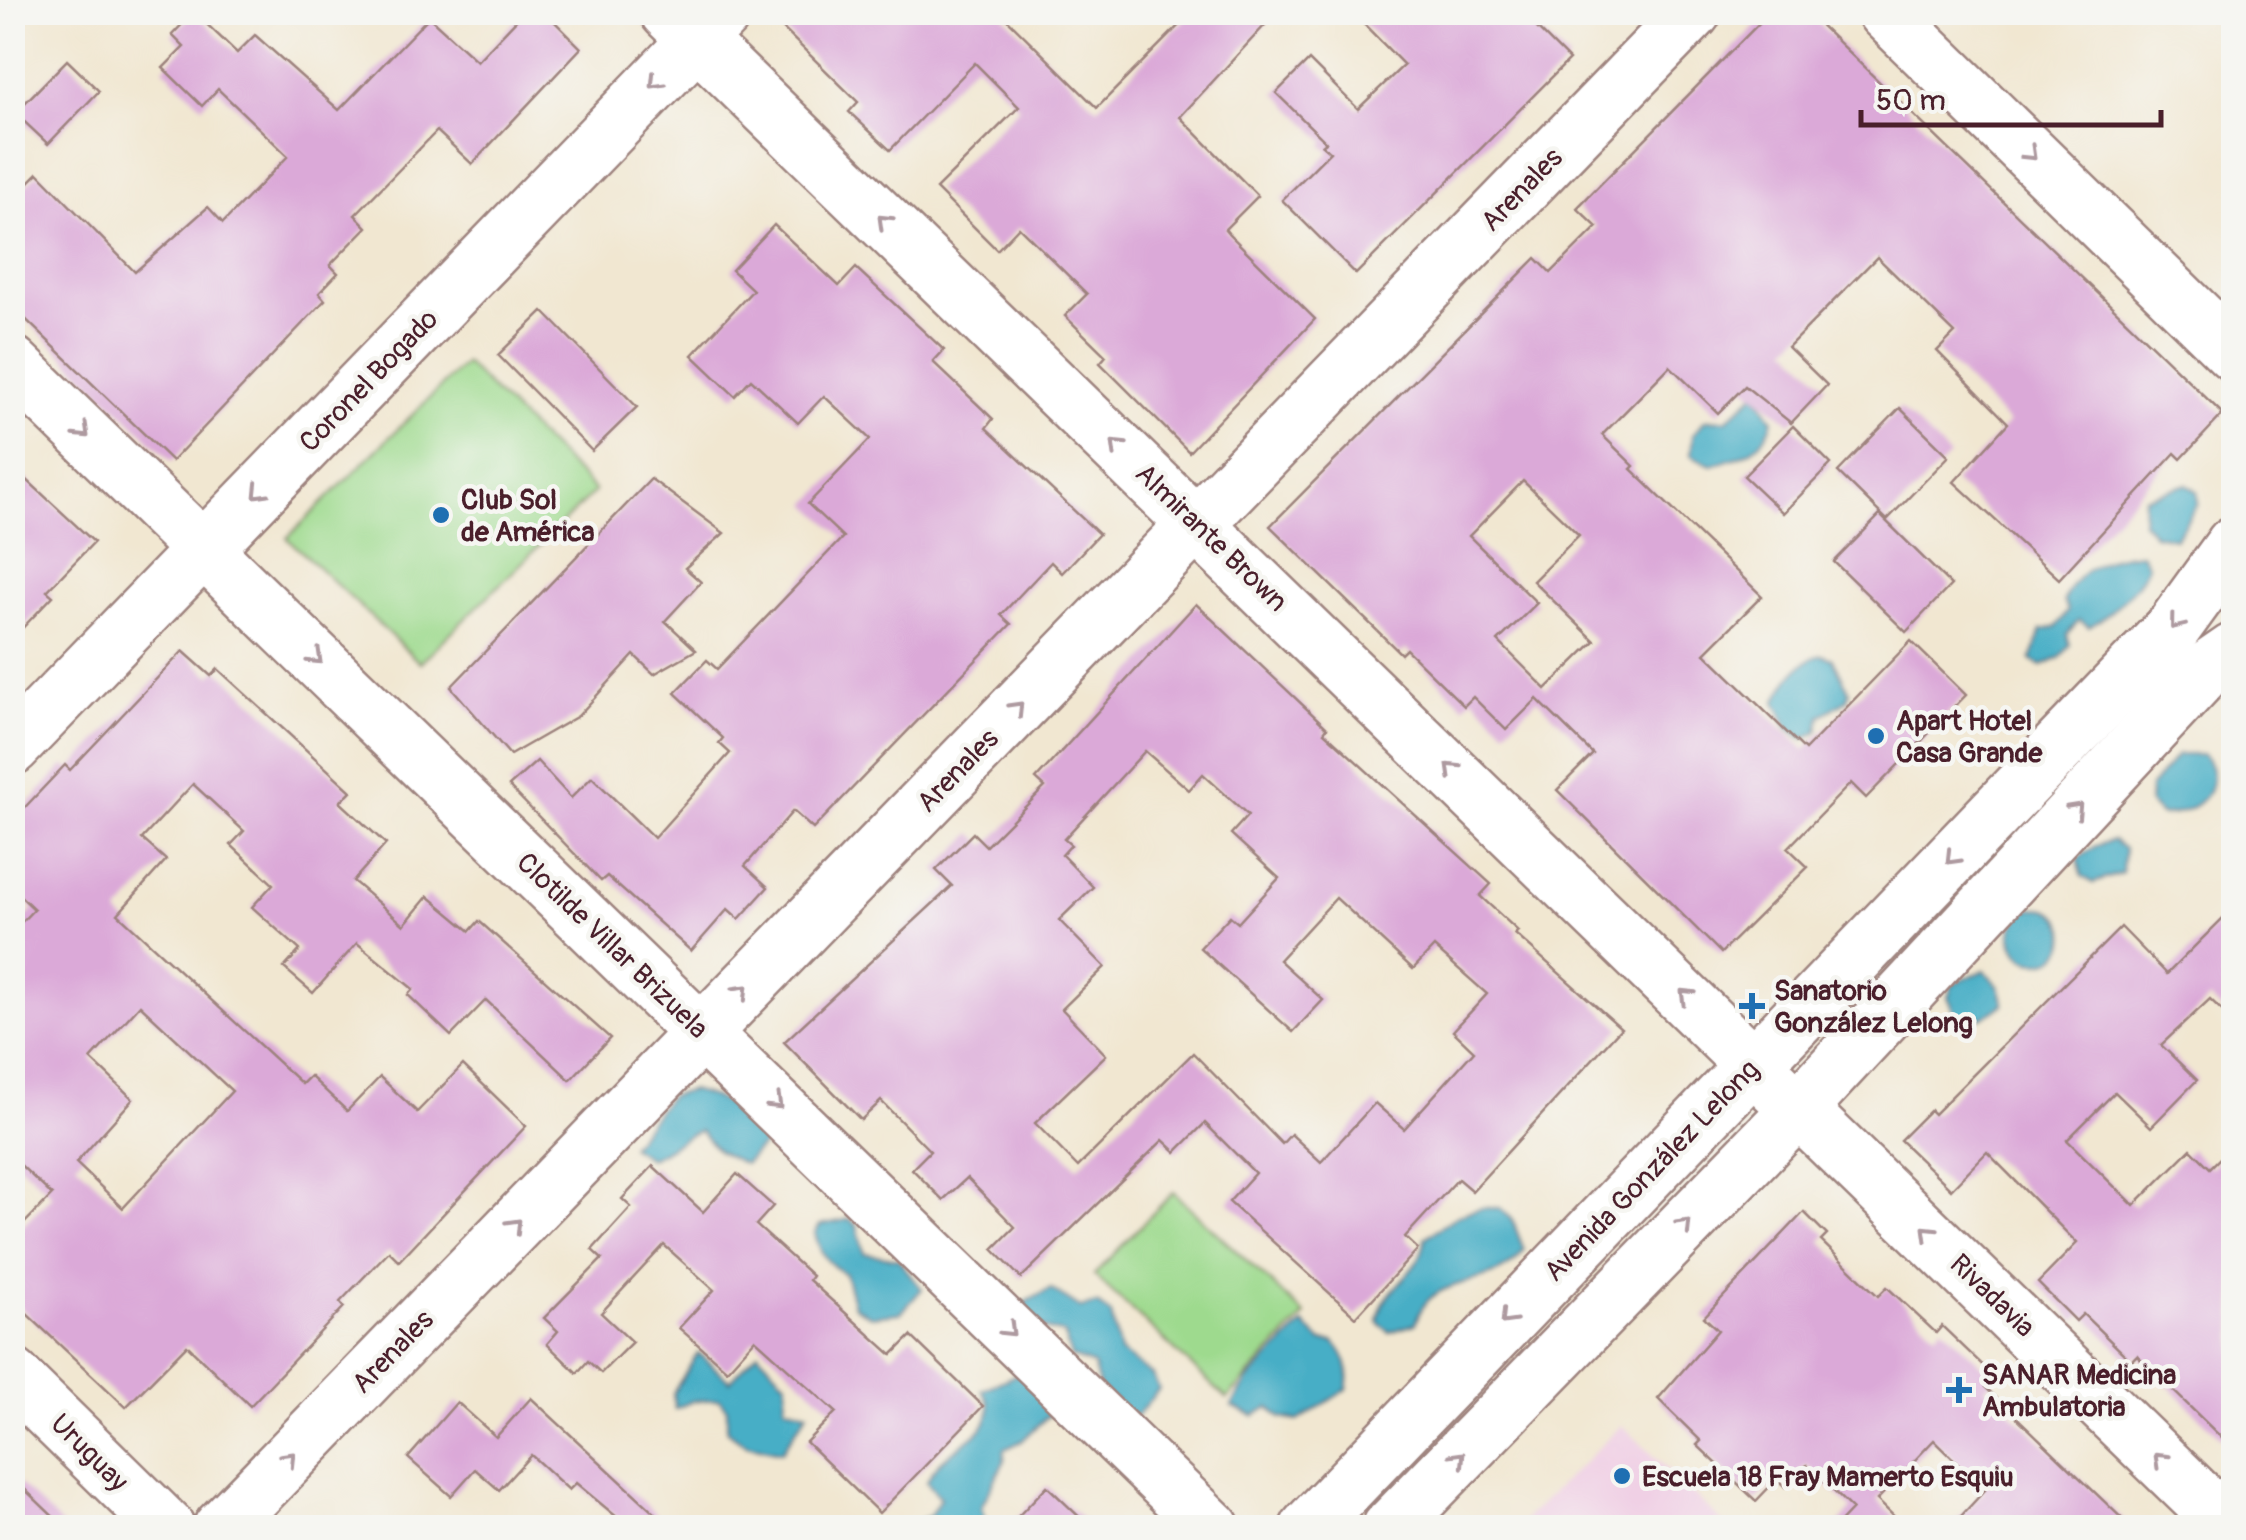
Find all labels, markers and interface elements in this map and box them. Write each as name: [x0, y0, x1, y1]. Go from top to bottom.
scale bar: [1861, 65, 2161, 127]
one-way arrow: [650, 71, 668, 89]
text: 50 m: [1876, 82, 1946, 119]
street label: Arenales: [1474, 141, 1571, 239]
one-way arrow: [2018, 142, 2037, 160]
one-way arrow: [877, 214, 895, 232]
street label: Coronel Bogado: [292, 302, 446, 460]
one-way arrow: [71, 420, 89, 438]
one-way arrow: [1111, 440, 1129, 458]
street label: Almirante Brown: [1127, 457, 1294, 620]
one-way arrow: [253, 480, 271, 498]
place label: Club Sol de América: [461, 483, 594, 550]
marker: Club Sol de América: [430, 504, 452, 526]
one-way arrow: [2170, 611, 2188, 629]
one-way arrow: [305, 646, 323, 664]
one-way arrow: [1005, 702, 1023, 720]
place label: Apart Hotel Casa Grande: [1896, 704, 2043, 771]
street label: Arenales: [910, 722, 1007, 820]
marker: Apart Hotel Casa Grande: [1865, 725, 1887, 747]
one-way arrow: [1446, 763, 1464, 781]
one-way arrow: [2064, 803, 2082, 821]
street label: Clotilde Villar Brizuela: [509, 846, 715, 1047]
one-way arrow: [1946, 846, 1964, 864]
place label: Sanatorio González Lelong: [1774, 974, 1973, 1041]
one-way arrow: [730, 985, 748, 1003]
one-way arrow: [1679, 989, 1697, 1007]
marker: Sanatorio González Lelong: [1739, 993, 1765, 1019]
street label: Avenida González Lelong: [1537, 1053, 1767, 1289]
one-way arrow: [764, 1091, 783, 1109]
one-way arrow: [503, 1218, 521, 1236]
one-way arrow: [1674, 1219, 1692, 1237]
one-way arrow: [1922, 1225, 1940, 1243]
street label: Rivadavia: [1942, 1247, 2042, 1345]
street label: Arenales: [345, 1303, 442, 1401]
one-way arrow: [1501, 1307, 1519, 1325]
one-way arrow: [997, 1318, 1016, 1336]
place label: SANAR Medicina Ambulatoria: [1982, 1358, 2176, 1425]
marker: SANAR Medicina Ambulatoria: [1946, 1377, 1972, 1403]
street label: Uruguay: [43, 1407, 135, 1499]
one-way arrow: [277, 1451, 295, 1469]
one-way arrow: [1447, 1451, 1465, 1469]
one-way arrow: [2154, 1453, 2172, 1471]
place label: Escuela 18 Fray Mamerto Esquiu: [1642, 1460, 2014, 1495]
marker: Escuela 18 Fray Mamerto Esquiu: [1611, 1465, 1633, 1487]

